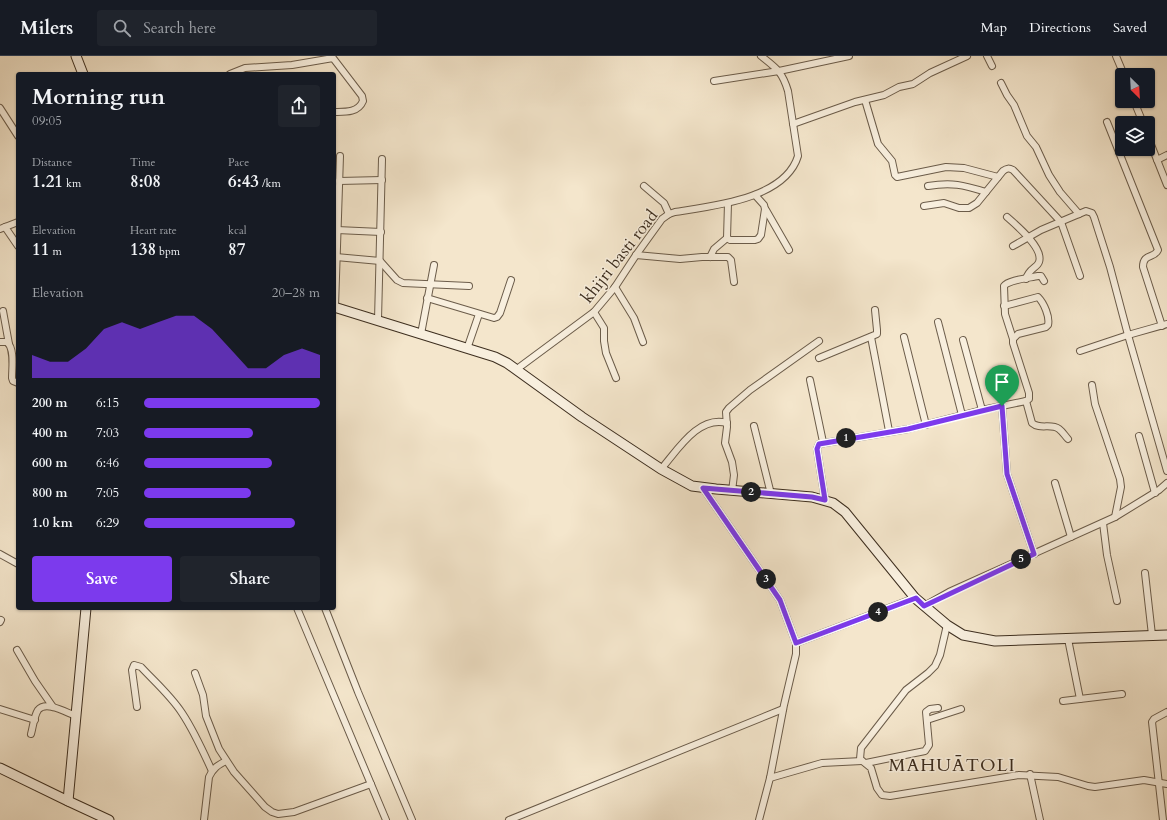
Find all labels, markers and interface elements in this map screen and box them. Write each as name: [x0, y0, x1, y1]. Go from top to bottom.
search box: [97, 10, 377, 46]
text: Milers: [20, 15, 73, 41]
icon: search: [111, 17, 133, 39]
text: Search here: [143, 18, 216, 38]
text: Map: [981, 18, 1007, 37]
text: Directions: [1029, 18, 1091, 37]
text: Saved: [1113, 18, 1147, 37]
north arrow: [1115, 68, 1155, 108]
map controls: [1115, 68, 1155, 156]
text: Morning run: [32, 82, 165, 112]
button: share: [278, 85, 320, 127]
text: 09:05: [32, 112, 62, 130]
button: layers: [1115, 116, 1155, 156]
text: Distance: [32, 155, 72, 170]
text: Time: [130, 155, 155, 170]
text: Pace: [228, 155, 249, 170]
text: 1.21: [32, 170, 63, 193]
text: 8:08: [130, 170, 161, 193]
text: 6:43: [228, 170, 259, 193]
text: km: [63, 176, 81, 191]
text: /km: [259, 176, 281, 191]
street label: khijri basti road: [576, 205, 663, 308]
text: Elevation: [32, 223, 76, 238]
text: Heart rate: [130, 223, 177, 238]
text: kcal: [228, 223, 246, 238]
text: 11: [32, 238, 49, 261]
text: 138: [130, 238, 156, 261]
text: 87: [228, 238, 245, 261]
text: m: [49, 244, 62, 259]
text: bpm: [156, 244, 180, 259]
text: Elevation: [32, 284, 84, 302]
text: 20–28 m: [272, 284, 320, 302]
pin: [985, 365, 1019, 406]
icon: arrive: [991, 371, 1013, 393]
text: 200 m: [32, 394, 67, 412]
text: 6:15: [96, 394, 119, 412]
text: 400 m: [32, 424, 67, 442]
text: 7:03: [96, 424, 119, 442]
pin: 1: [836, 428, 856, 448]
text: 1: [843, 430, 849, 445]
text: 600 m: [32, 454, 67, 472]
text: 6:46: [96, 454, 119, 472]
pin: 2: [741, 482, 761, 502]
text: 800 m: [32, 484, 67, 502]
text: 7:05: [96, 484, 119, 502]
text: 2: [748, 484, 754, 499]
text: 1.0 km: [32, 514, 73, 532]
text: 6:29: [96, 514, 119, 532]
pin: 5: [1011, 549, 1031, 569]
text: 5: [1018, 551, 1024, 566]
button: Save: [32, 556, 172, 602]
button: Share: [180, 556, 320, 602]
pin: 3: [756, 569, 776, 589]
text: 3: [763, 571, 769, 586]
pin: 4: [868, 602, 888, 622]
text: 4: [875, 604, 881, 619]
district label: MAHUĀTOLI: [888, 753, 1016, 778]

